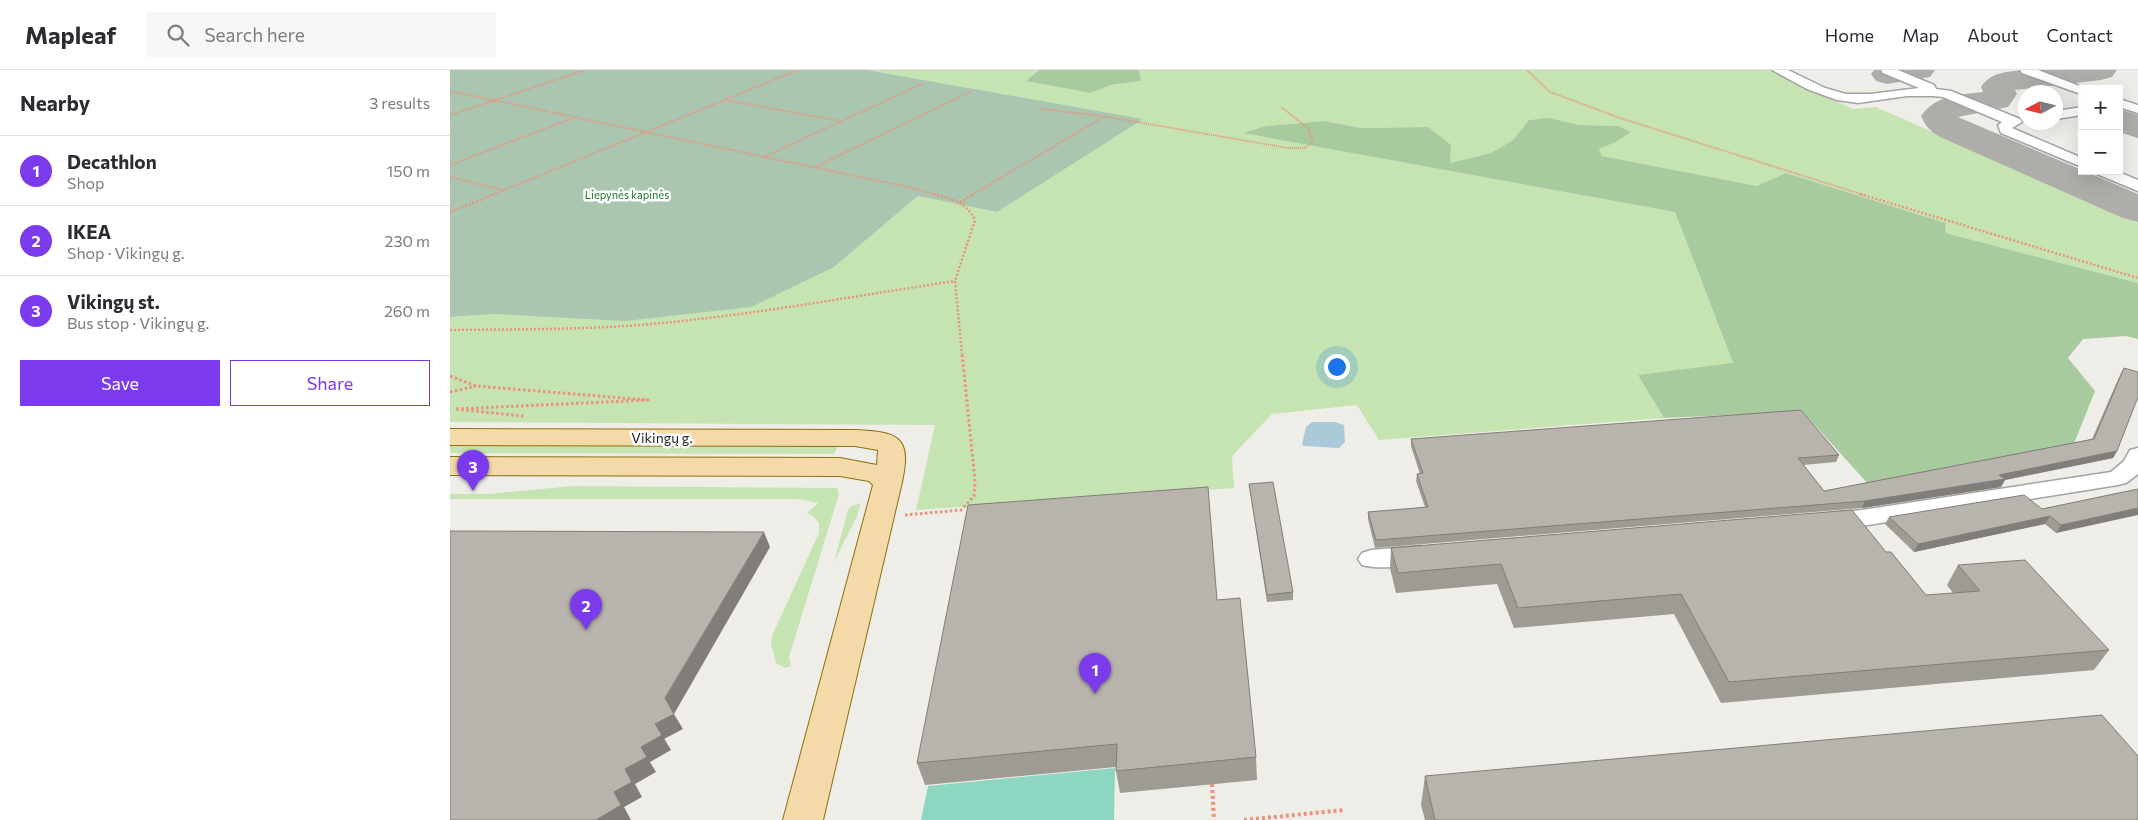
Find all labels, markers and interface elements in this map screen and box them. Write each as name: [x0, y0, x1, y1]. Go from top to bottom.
search box: [146, 12, 496, 57]
text: Mapleaf: [25, 20, 116, 49]
icon: search: [164, 21, 192, 49]
text: Search here: [204, 23, 305, 46]
text: Home: [1825, 24, 1874, 46]
text: Map: [1902, 24, 1939, 46]
text: About: [1967, 24, 2019, 46]
text: Contact: [2047, 24, 2113, 46]
north arrow: [2018, 85, 2063, 130]
map controls: [2078, 85, 2123, 175]
button: +: [2078, 85, 2123, 130]
text: Nearby: [20, 90, 90, 115]
text: 3 results: [369, 93, 430, 112]
button: −: [2078, 130, 2123, 175]
text: Decathlon: [67, 150, 157, 173]
text: 1: [32, 161, 40, 180]
text: 150 m: [387, 161, 430, 180]
text: Shop: [67, 173, 105, 192]
park label: Liepynės kapinės: [585, 188, 669, 201]
text: IKEA: [67, 220, 111, 243]
text: 2: [31, 231, 41, 250]
text: 230 m: [385, 231, 430, 250]
text: Shop · Vikingų g.: [67, 243, 185, 262]
text: Vikingų st.: [67, 290, 160, 313]
text: 3: [31, 301, 41, 320]
text: 260 m: [384, 301, 430, 320]
text: Bus stop · Vikingų g.: [67, 313, 209, 332]
your location: [1324, 354, 1350, 380]
button: Save: [20, 360, 220, 406]
button: Share: [230, 360, 430, 406]
street label: Vikingų g.: [631, 429, 693, 446]
pin: 3: [457, 450, 489, 491]
pin: 2: [570, 589, 602, 630]
pin: 1: [1079, 653, 1111, 694]

